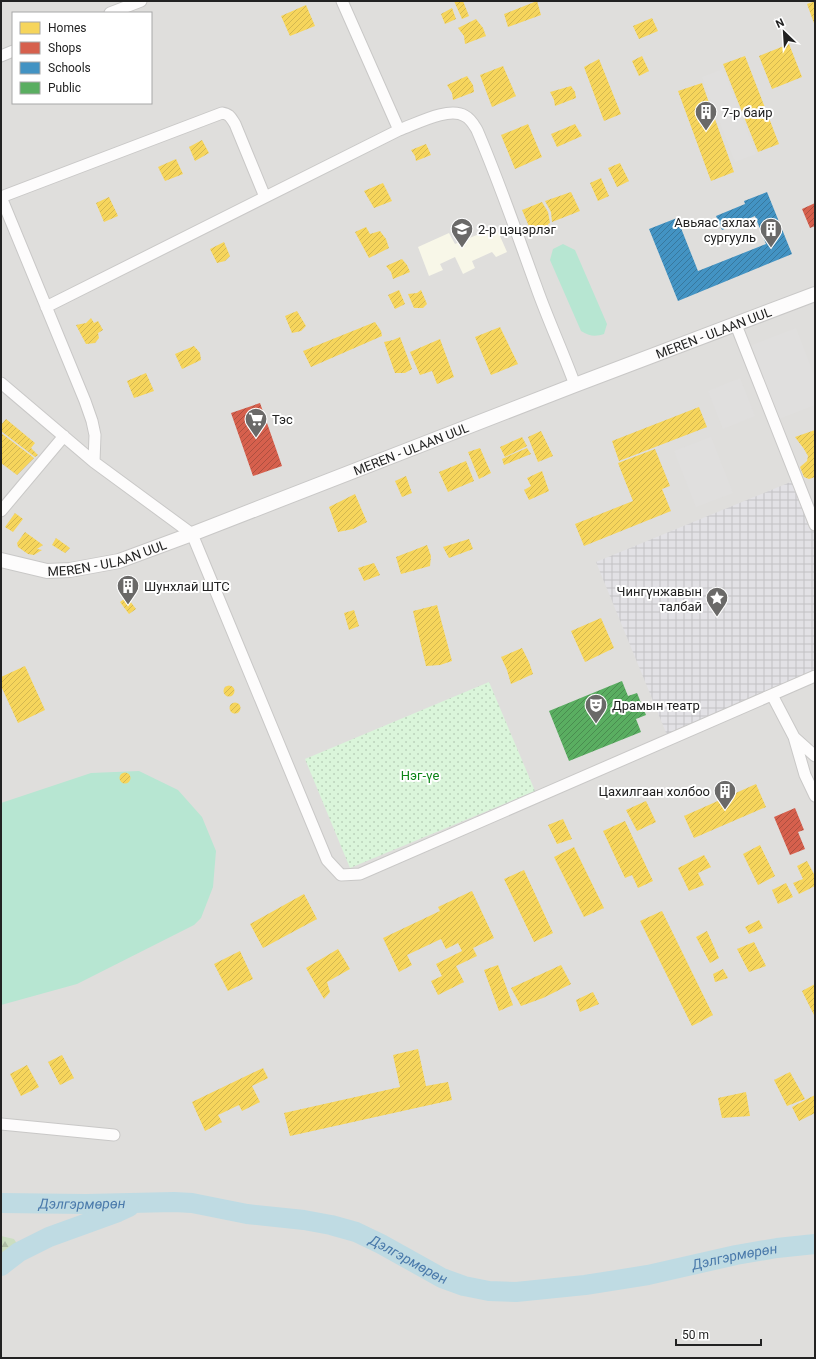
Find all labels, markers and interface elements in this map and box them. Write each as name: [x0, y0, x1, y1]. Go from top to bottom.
legend: [12, 12, 152, 104]
north arrow: [764, 12, 804, 52]
text: N: [774, 16, 786, 31]
text: Homes: [48, 21, 86, 35]
text: Shops: [48, 41, 82, 55]
text: Schools: [48, 61, 91, 75]
text: Public: [48, 81, 81, 95]
building icon: 7-р байр: [693, 99, 719, 132]
place label: 7-р байр: [722, 105, 773, 120]
place label: Авьяас ахлах сургууль: [674, 215, 757, 245]
school or university icon: 2-р цэцэрлэг: [449, 216, 475, 249]
building icon: Авьяас ахлах сургууль: [758, 216, 784, 249]
place label: 2-р цэцэрлэг: [478, 222, 557, 237]
street label: MEREN - ULAAN UUL: [654, 304, 773, 361]
supermarket icon: Тэс: [243, 406, 269, 439]
place label: Тэс: [272, 412, 293, 427]
street label: MEREN - ULAAN UUL: [351, 420, 471, 478]
street label: MEREN - ULAAN UUL: [47, 537, 169, 578]
building icon: Шунхлай ШТС: [115, 573, 141, 606]
place label: Шунхлай ШТС: [144, 579, 230, 594]
place label: Чингүнжавын талбай: [617, 584, 702, 614]
place icon: Чингүнжавын талбай: [704, 585, 730, 618]
theatre icon: Драмын театр: [583, 692, 609, 725]
place label: Драмын театр: [612, 698, 700, 713]
park label: Нэг-үе: [401, 768, 439, 783]
building icon: Цахилгаан холбоо: [712, 778, 738, 811]
place label: Цахилгаан холбоо: [598, 784, 710, 799]
water label: Дэлгэрмөрөн: [37, 1195, 126, 1212]
water label: Дэлгэрмөрөн: [366, 1231, 450, 1287]
water label: Дэлгэрмөрөн: [689, 1240, 779, 1273]
scale bar: [676, 1321, 761, 1347]
text: 50 m: [682, 1328, 709, 1342]

